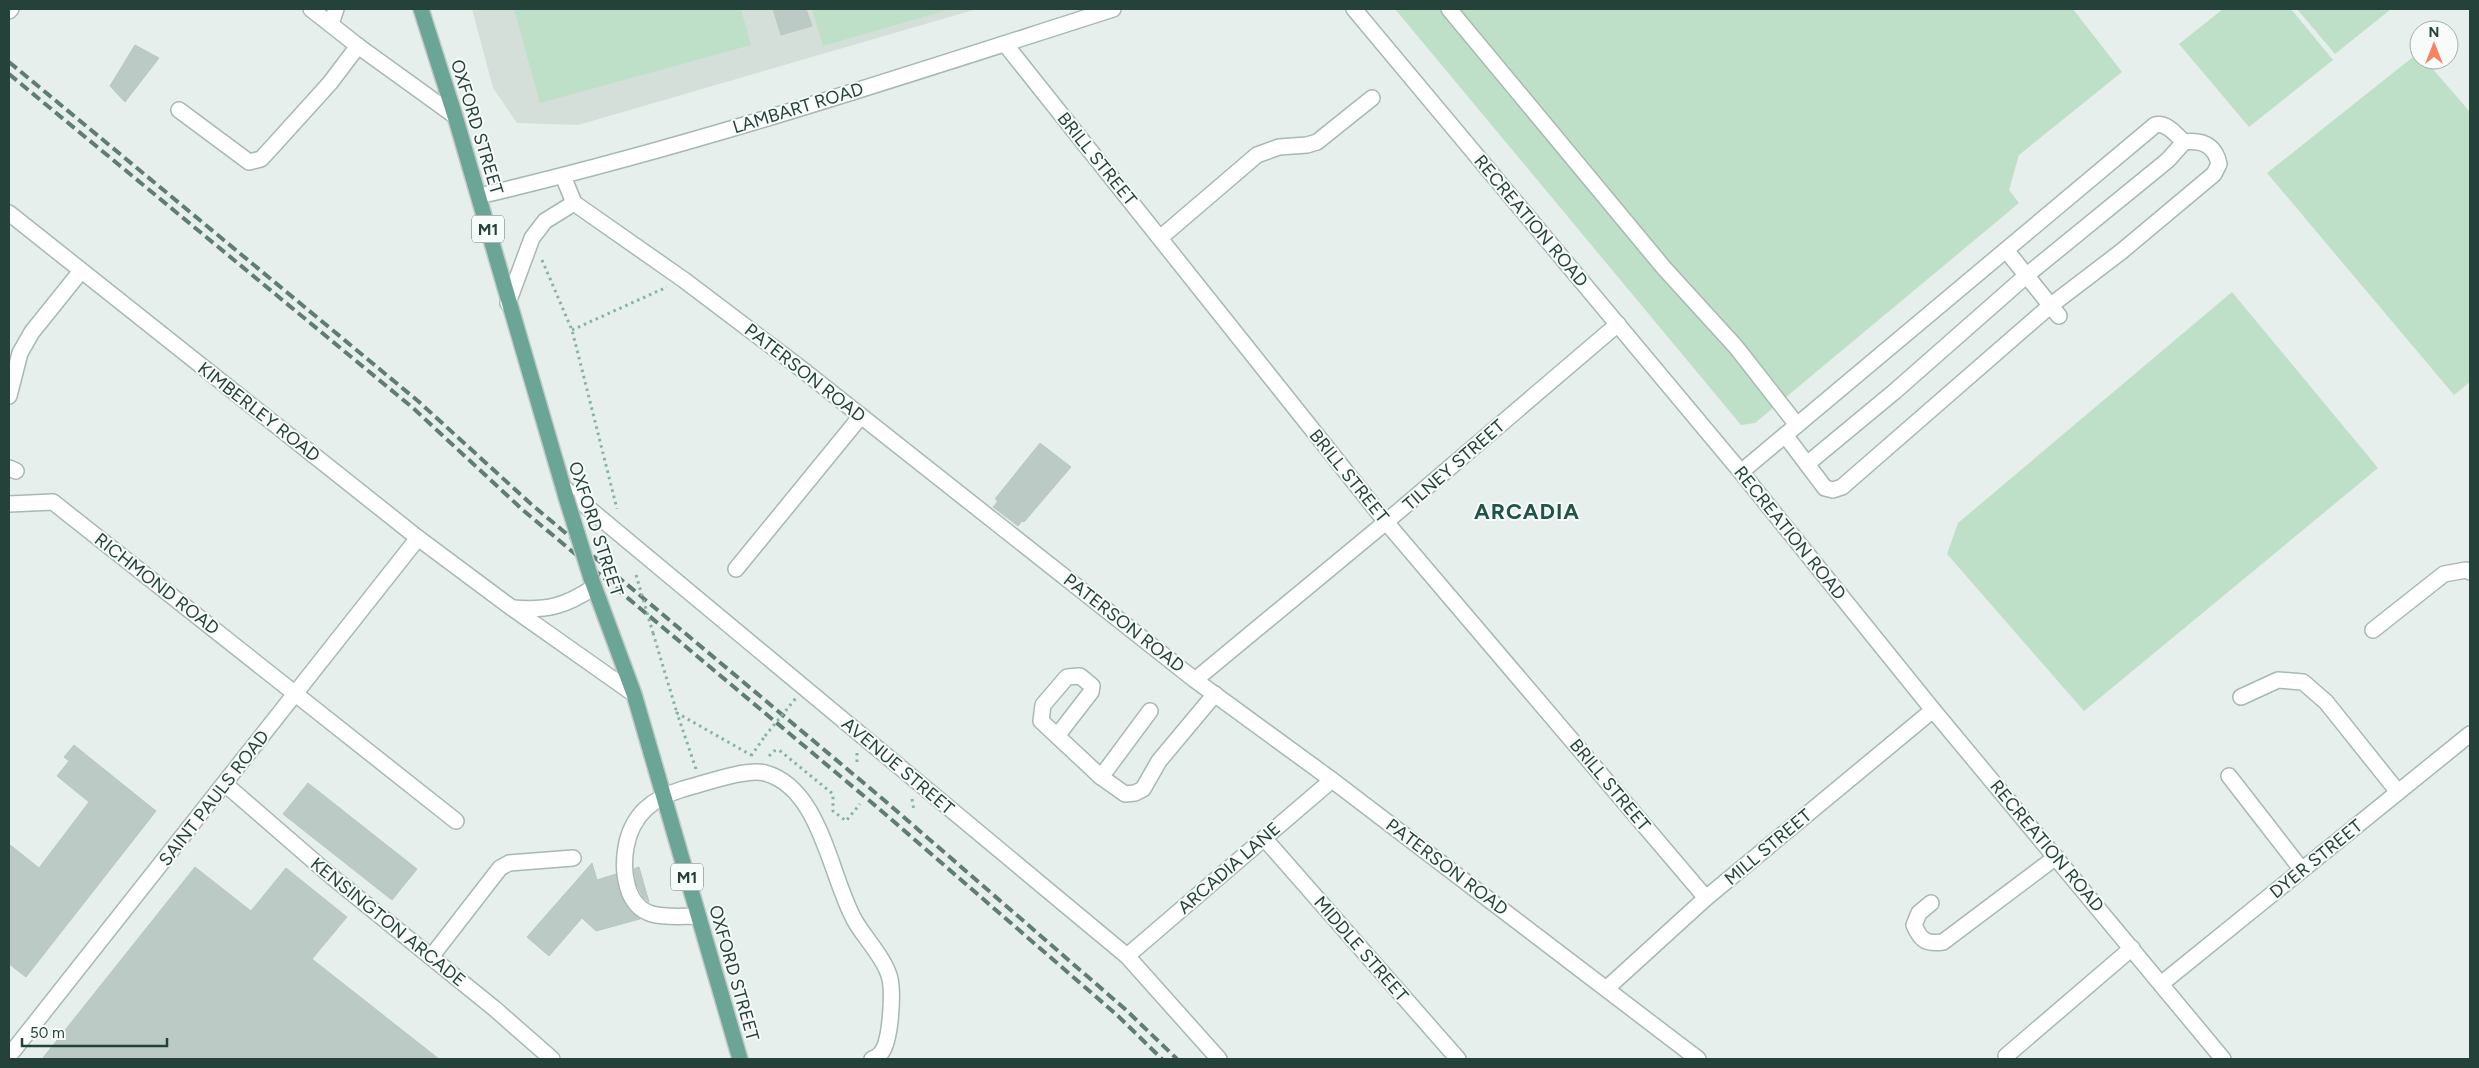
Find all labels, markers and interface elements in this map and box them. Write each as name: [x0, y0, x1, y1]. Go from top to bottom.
north arrow: [2409, 20, 2459, 70]
text: N: [2429, 24, 2439, 41]
street label: OXFORD STREET: [446, 57, 508, 197]
street label: LAMBART ROAD: [730, 78, 866, 138]
street label: BRILL STREET: [1053, 108, 1141, 210]
street label: RECREATION ROAD: [1469, 150, 1593, 292]
road number: M1: [472, 215, 504, 242]
street label: PATERSON ROAD: [740, 319, 870, 427]
street label: KIMBERLEY ROAD: [193, 357, 325, 467]
street label: TILNEY STREET: [1399, 415, 1509, 515]
street label: BRILL STREET: [1305, 425, 1393, 527]
street label: OXFORD STREET: [564, 459, 628, 599]
street label: RECREATION ROAD: [1729, 462, 1851, 604]
district label: ARCADIA: [1474, 498, 1580, 525]
street label: RICHMOND ROAD: [90, 528, 224, 640]
street label: PATERSON ROAD: [1059, 569, 1189, 677]
street label: AVENUE STREET: [837, 713, 959, 819]
street label: SAINT PAULS ROAD: [154, 726, 274, 870]
street label: BRILL STREET: [1565, 734, 1655, 836]
street label: RECREATION ROAD: [1985, 775, 2109, 917]
street label: MILL STREET: [1720, 804, 1816, 890]
street label: PATERSON ROAD: [1382, 814, 1512, 920]
street label: DYER STREET: [2265, 815, 2367, 903]
street label: ARCADIA LANE: [1173, 817, 1285, 919]
street label: KENSINGTON ARCADE: [306, 853, 470, 991]
road number: M1: [671, 864, 703, 890]
street label: MIDDLE STREET: [1309, 892, 1413, 1006]
street label: OXFORD STREET: [704, 902, 764, 1044]
scale bar: [22, 1016, 168, 1048]
text: 50 m: [30, 1024, 65, 1042]

